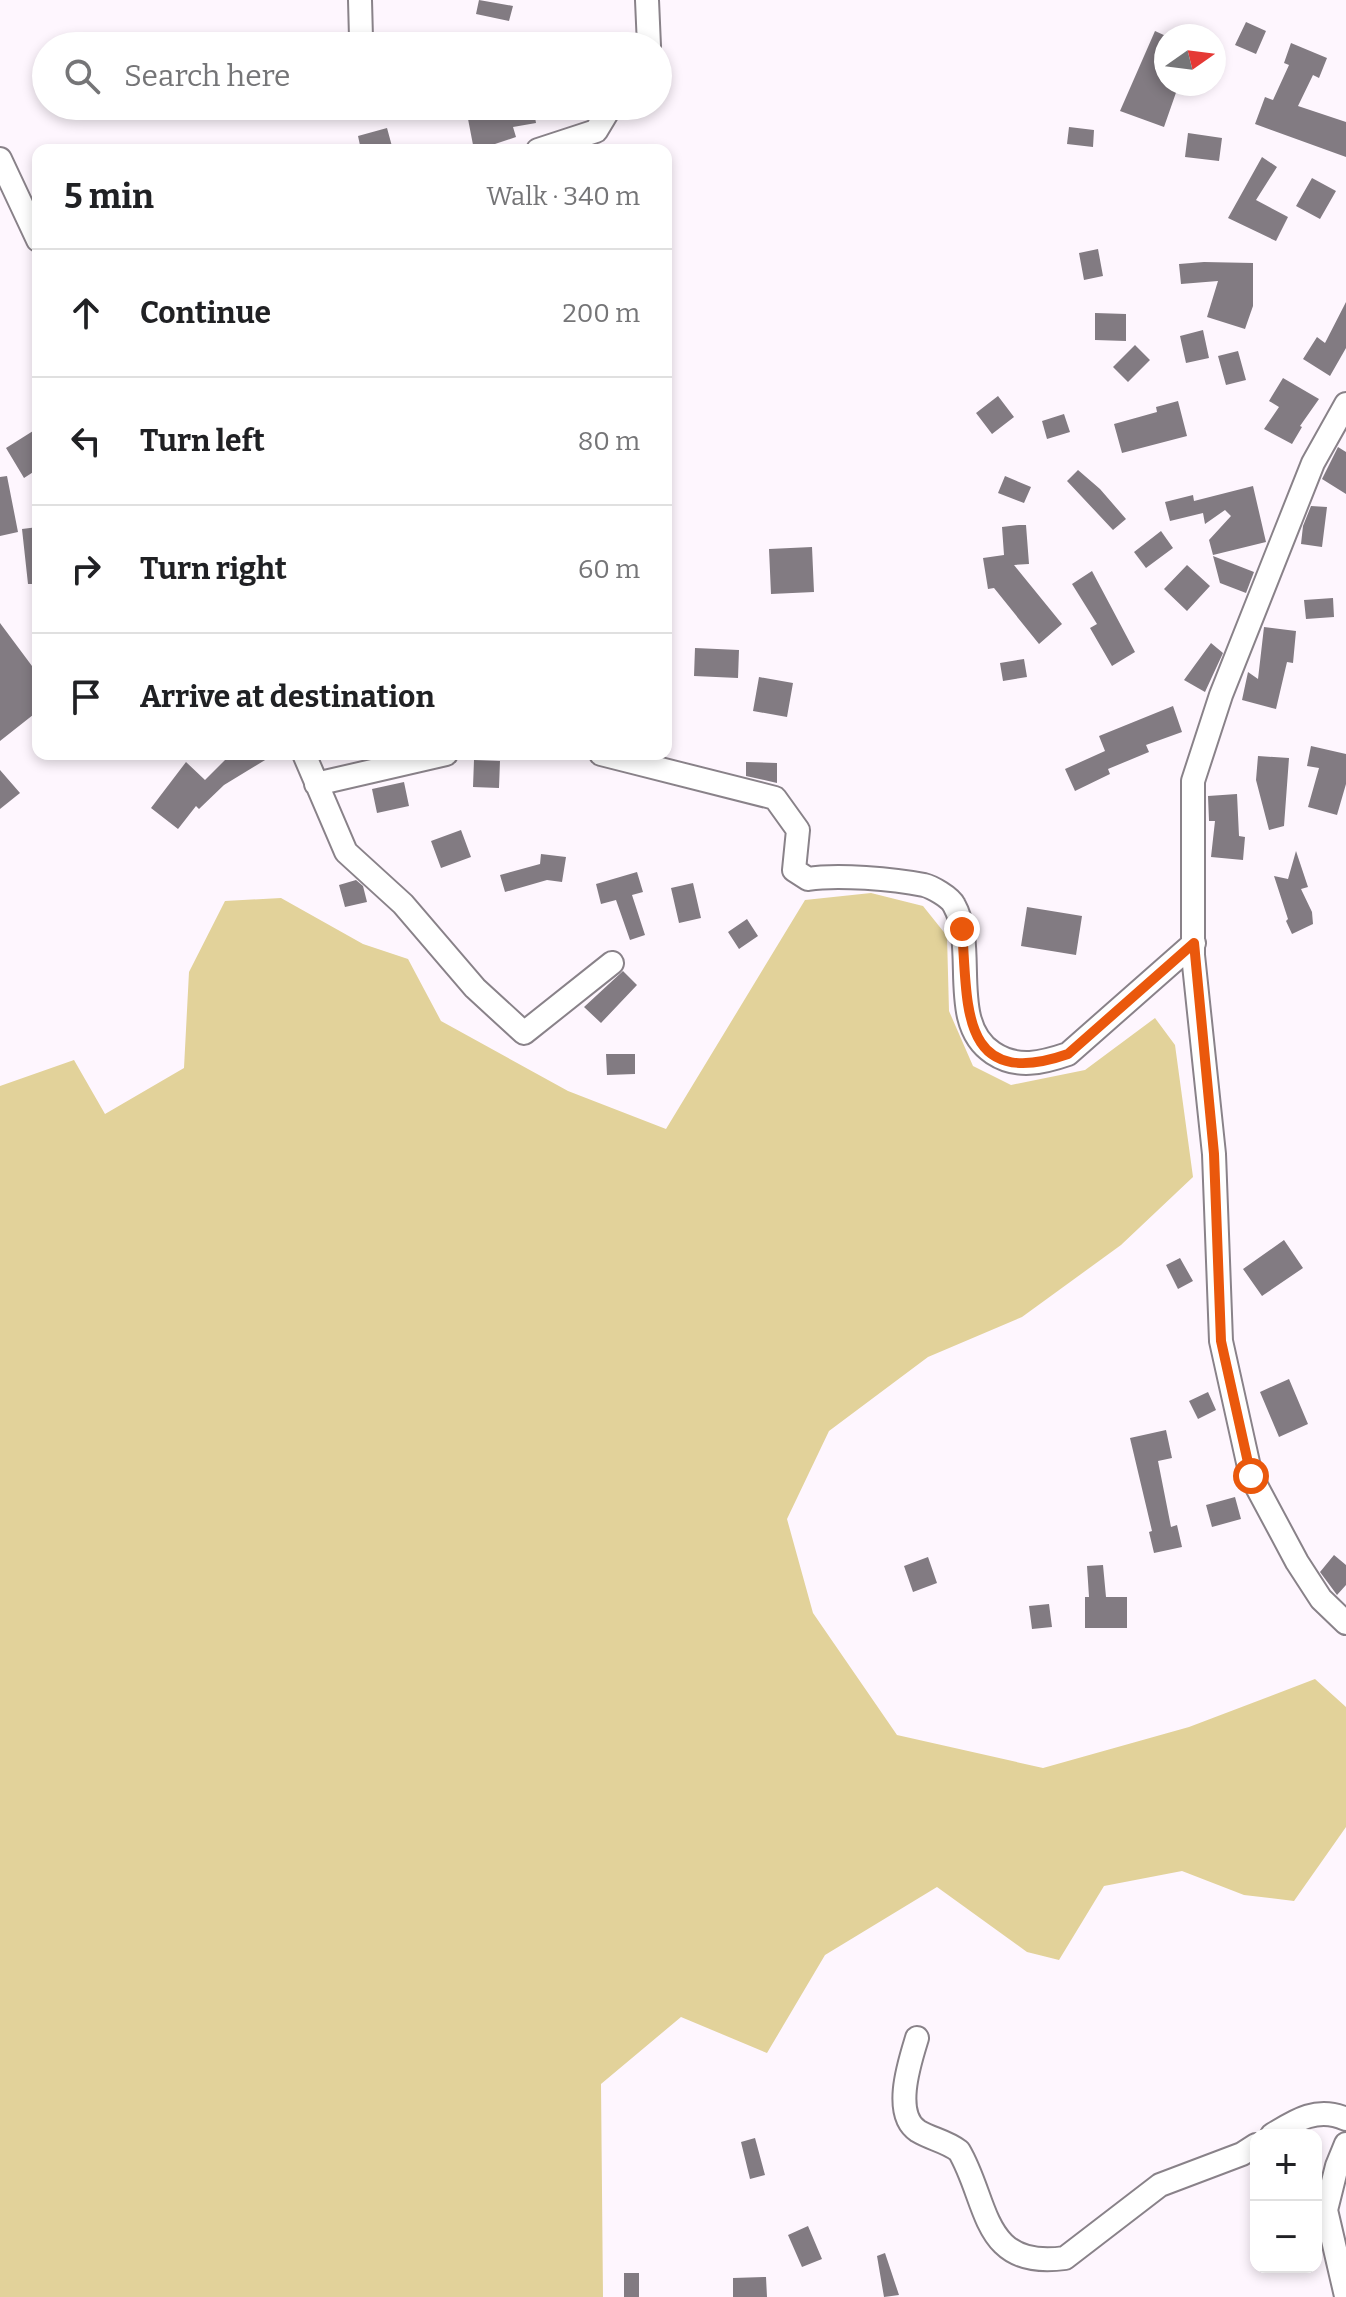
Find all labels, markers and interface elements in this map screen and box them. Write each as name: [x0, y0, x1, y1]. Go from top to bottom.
north arrow: [1154, 24, 1226, 96]
search box: [32, 32, 672, 120]
icon: search: [60, 54, 104, 98]
text: Search here: [124, 58, 291, 94]
text: 5 min: [64, 176, 154, 217]
text: Walk · 340 m: [487, 181, 640, 212]
icon: ahead: [64, 291, 108, 335]
text: Continue: [140, 295, 271, 331]
text: 200 m: [563, 298, 640, 329]
icon: left: [64, 419, 108, 463]
text: Turn left: [140, 423, 265, 459]
text: 80 m: [578, 426, 640, 457]
icon: right: [64, 547, 108, 591]
text: Turn right: [140, 551, 287, 587]
text: 60 m: [578, 554, 640, 585]
icon: arrive: [64, 675, 108, 719]
text: Arrive at destination: [140, 679, 435, 715]
route end: [944, 911, 980, 947]
route start: [1233, 1458, 1269, 1494]
map controls: [1250, 2129, 1322, 2273]
button: +: [1250, 2129, 1322, 2201]
button: −: [1250, 2201, 1322, 2273]

